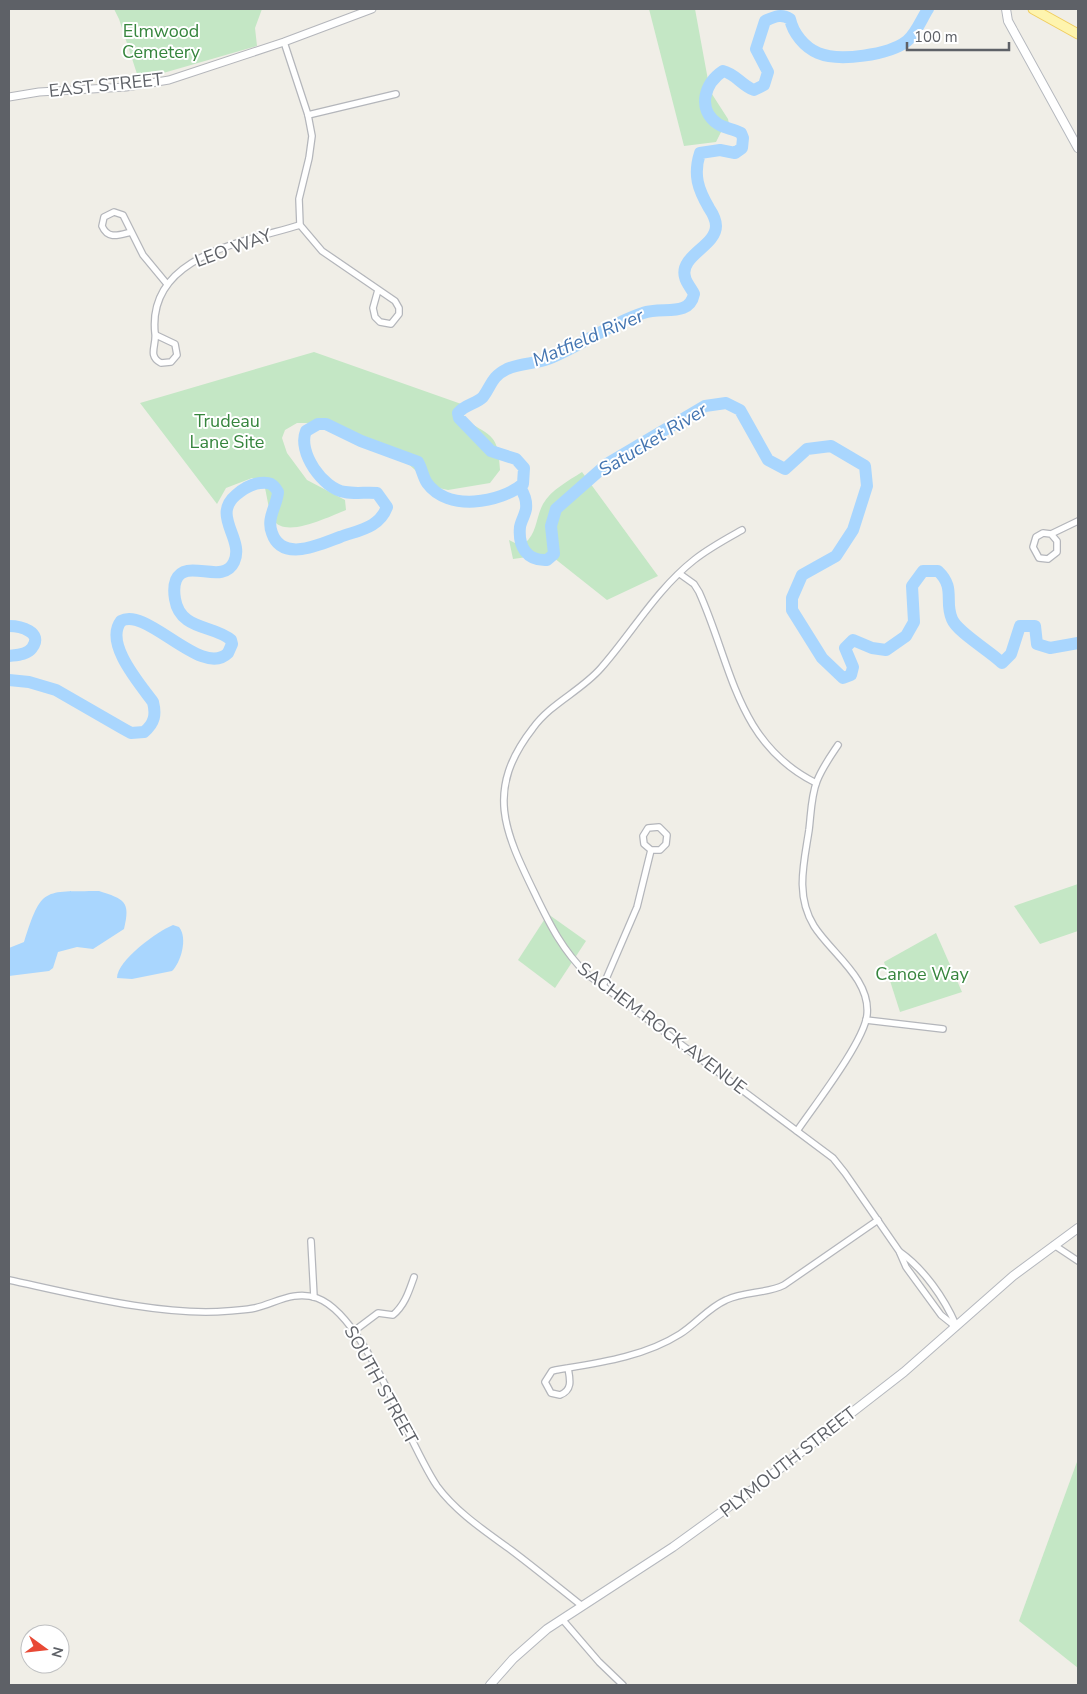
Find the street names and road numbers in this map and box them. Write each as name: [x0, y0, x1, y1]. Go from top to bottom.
street label: EAST STREET: [48, 67, 164, 103]
street label: LEO WAY: [191, 223, 275, 273]
street label: SACHEM ROCK AVENUE: [573, 956, 751, 1100]
street label: SOUTH STREET: [338, 1321, 424, 1449]
street label: PLYMOUTH STREET: [715, 1401, 861, 1523]

